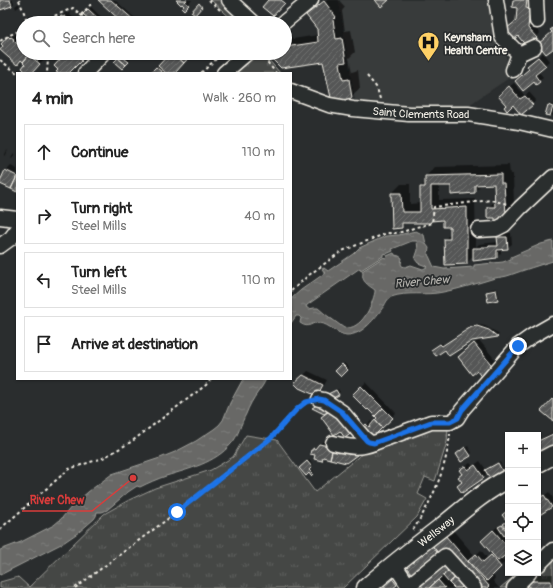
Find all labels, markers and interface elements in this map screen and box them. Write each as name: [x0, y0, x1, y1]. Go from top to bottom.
search box: [16, 16, 292, 60]
icon: search: [30, 27, 52, 49]
text: Search here: [62, 29, 135, 48]
hospital icon: Keynsham Health Centre: [415, 30, 441, 63]
place label: Keynsham Health Centre: [444, 31, 508, 57]
text: 4 min: [32, 88, 73, 109]
text: Walk · 260 m: [202, 90, 276, 106]
street label: Saint Clements Road: [372, 104, 469, 121]
icon: ahead: [33, 141, 55, 163]
text: Continue: [71, 143, 129, 162]
text: 110 m: [242, 144, 275, 160]
text: Turn right: [71, 199, 132, 218]
icon: right: [33, 205, 55, 227]
text: 40 m: [244, 208, 275, 224]
text: Steel Mills: [71, 218, 126, 234]
text: Turn left: [71, 263, 127, 282]
icon: left: [33, 269, 55, 291]
text: 110 m: [242, 272, 275, 288]
water label: River Chew: [394, 272, 452, 292]
text: Steel Mills: [71, 282, 126, 298]
icon: arrive: [33, 333, 55, 355]
text: Arrive at destination: [71, 335, 198, 354]
route end: [509, 337, 527, 355]
map controls: [505, 432, 541, 576]
button: +: [505, 432, 541, 468]
button: −: [505, 468, 541, 504]
callout: River Chew: [22, 487, 92, 511]
text: River Chew: [30, 493, 85, 508]
route start: [168, 503, 186, 521]
button: locate: [505, 504, 541, 540]
street label: Wellsway: [415, 513, 457, 549]
button: layers: [505, 540, 541, 576]

